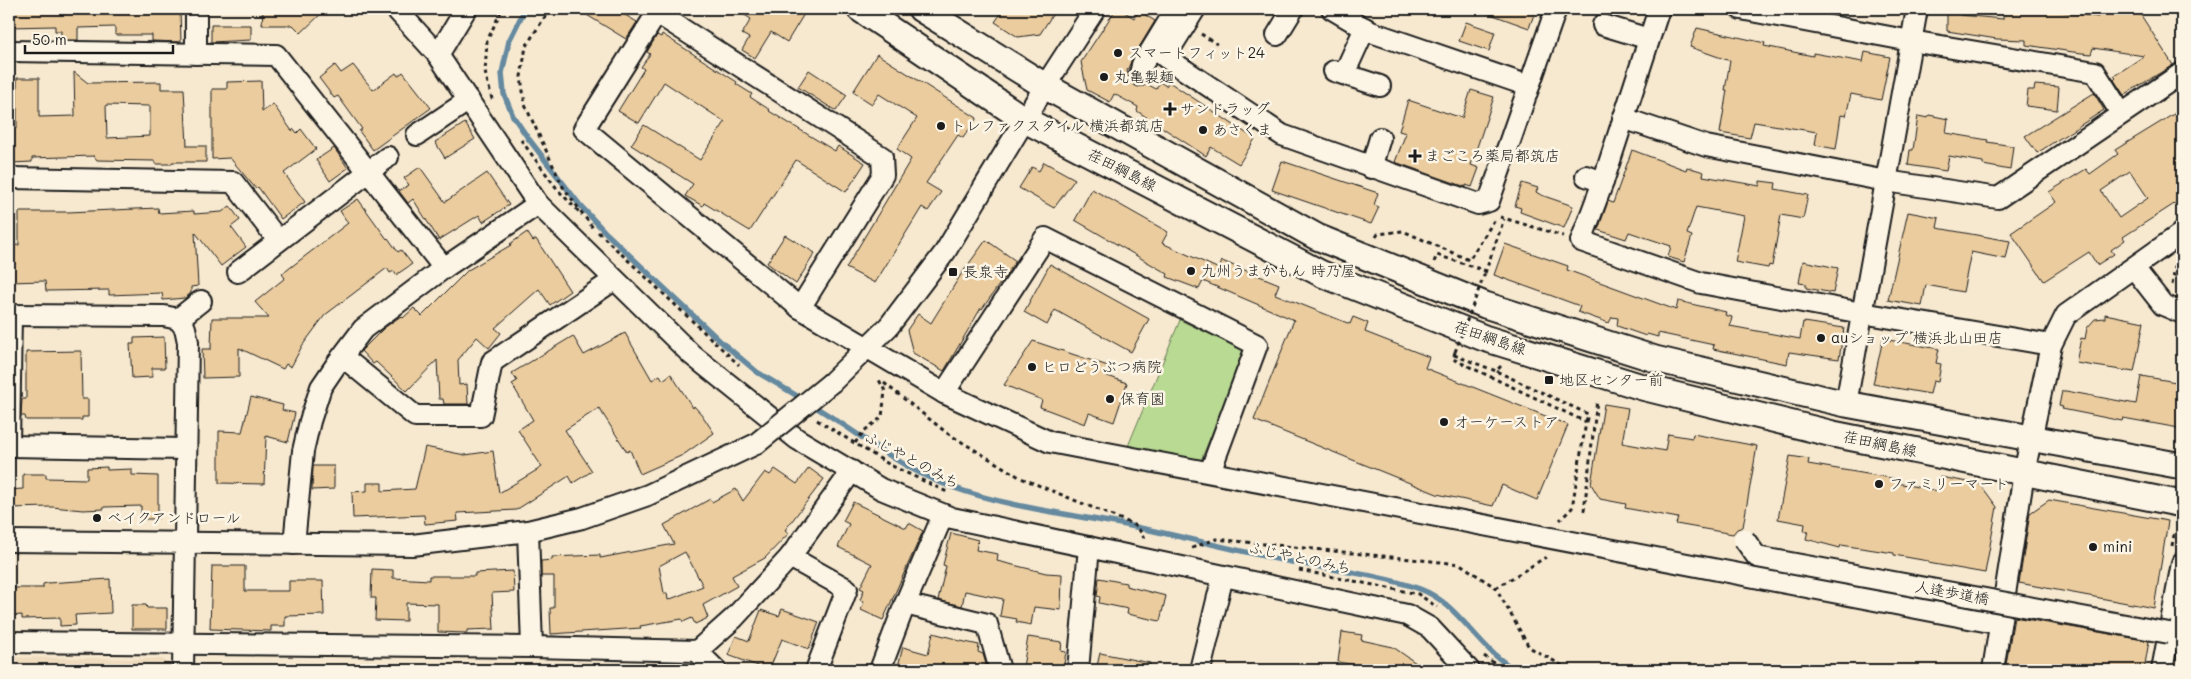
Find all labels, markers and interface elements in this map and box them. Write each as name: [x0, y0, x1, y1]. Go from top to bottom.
scale bar: [25, 22, 172, 54]
text: 50 m: [32, 29, 67, 49]
place label: スマートフィット24: [1128, 42, 1265, 62]
marker: スマートフィット24: [1112, 47, 1124, 59]
place label: 丸亀製麺: [1114, 66, 1174, 86]
marker: 丸亀製麺: [1098, 71, 1110, 83]
place label: サンドラッグ: [1180, 98, 1270, 118]
marker: サンドラッグ: [1164, 103, 1176, 115]
place label: トレファクスタイル 横浜都筑店: [951, 115, 1164, 135]
place label: あさくま: [1213, 119, 1272, 139]
marker: トレファクスタイル 横浜都筑店: [935, 120, 947, 132]
marker: あさくま: [1197, 124, 1209, 136]
street label: 荏田綱島線: [1084, 143, 1160, 195]
place label: まごころ薬局都筑店: [1425, 145, 1560, 165]
marker: まごころ薬局都筑店: [1409, 150, 1421, 162]
place label: 九州うまかもん 時乃屋: [1201, 260, 1356, 280]
place label: 長泉寺: [963, 261, 1008, 281]
marker: 九州うまかもん 時乃屋: [1185, 265, 1197, 277]
marker: 長泉寺: [947, 266, 959, 278]
street label: 荏田綱島線: [1452, 315, 1529, 359]
place label: auショップ 横浜北山田店: [1831, 327, 2003, 347]
marker: auショップ 横浜北山田店: [1815, 332, 1827, 344]
place label: ヒロどうぶつ病院: [1042, 356, 1162, 376]
marker: ヒロどうぶつ病院: [1026, 361, 1038, 373]
place label: 地区センター前: [1559, 369, 1663, 389]
marker: 地区センター前: [1543, 374, 1555, 386]
place label: 保育園: [1120, 388, 1165, 408]
marker: 保育園: [1104, 393, 1116, 405]
place label: オーケーストア: [1454, 411, 1559, 431]
marker: オーケーストア: [1438, 416, 1450, 428]
street label: 荏田綱島線: [1841, 425, 1919, 461]
street label: ふじやとのみち: [862, 426, 963, 492]
place label: ファミリーマート: [1889, 473, 2009, 493]
marker: ファミリーマート: [1873, 478, 1885, 490]
place label: ベイクアンドロール: [107, 507, 241, 527]
marker: ベイクアンドロール: [91, 512, 103, 524]
street label: ふじやとのみち: [1247, 536, 1353, 578]
place label: mini: [2103, 536, 2132, 556]
marker: mini: [2087, 541, 2099, 553]
street label: 人逢歩道橋: [1913, 576, 1991, 608]

